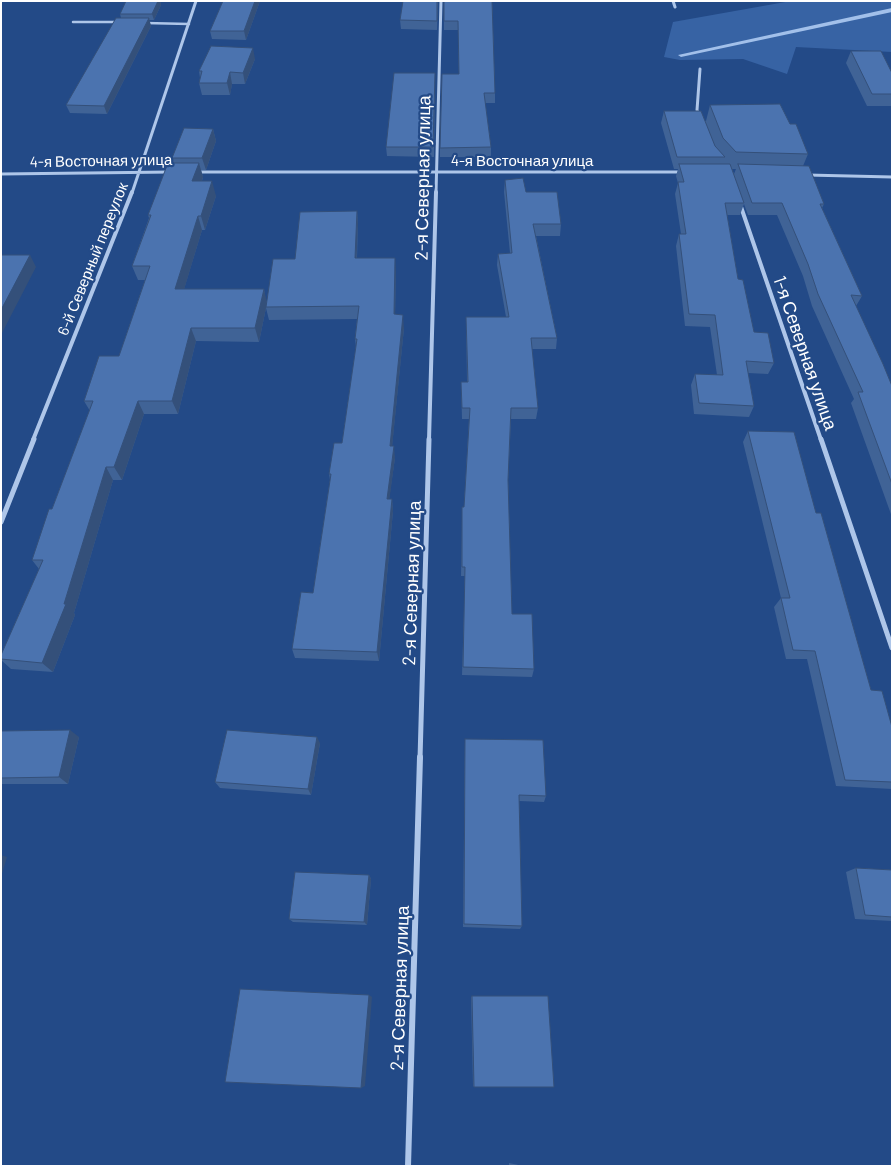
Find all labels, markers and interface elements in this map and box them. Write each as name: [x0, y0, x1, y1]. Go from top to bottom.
street label: 2-я Северная улица: [411, 95, 435, 261]
street label: 4-я Восточная улица: [30, 151, 172, 171]
street label: 4-я Восточная улица: [451, 152, 593, 170]
street label: 6-й Северный переулок: [54, 180, 132, 338]
street label: 1-я Северная улица: [768, 273, 842, 433]
street label: 2-я Северная улица: [398, 500, 426, 666]
street label: 2-я Северная улица: [386, 905, 414, 1071]

